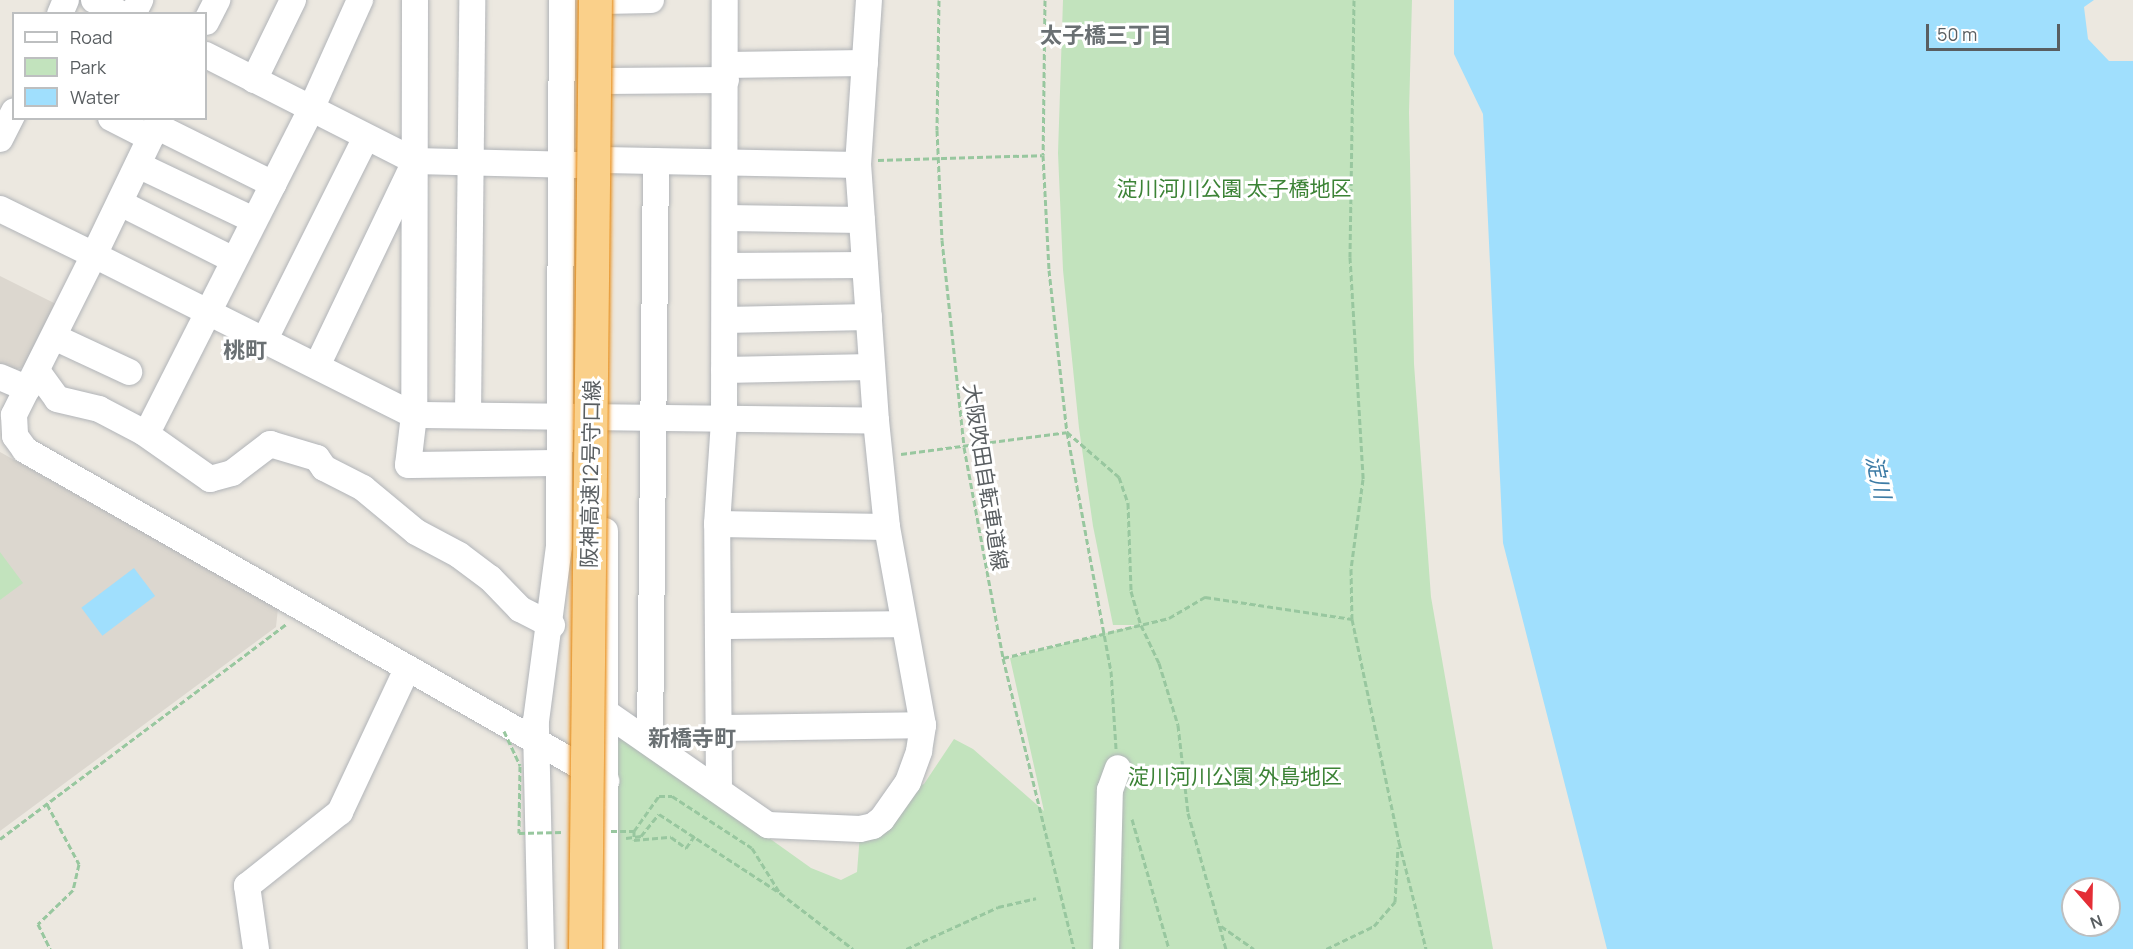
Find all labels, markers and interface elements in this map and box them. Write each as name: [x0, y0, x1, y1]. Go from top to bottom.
legend: [12, 12, 207, 120]
scale bar: [1929, 12, 2062, 50]
text: 50 m: [1937, 22, 1977, 46]
district label: 太子橋三丁目: [1040, 23, 1172, 49]
text: Road: [70, 25, 113, 49]
text: Park: [70, 55, 106, 79]
text: Water: [70, 85, 120, 109]
park label: 淀川河川公園 太子橋地区: [1116, 175, 1352, 201]
district label: 桃町: [223, 338, 267, 364]
street label: 阪神高速12号守口線: [576, 380, 604, 568]
street label: 大阪吹田自転車道線: [959, 382, 1013, 572]
water label: 淀川: [1860, 453, 1896, 501]
district label: 新橋寺町: [648, 726, 736, 752]
park label: 淀川河川公園 外島地区: [1128, 763, 1342, 789]
north arrow: [2061, 877, 2121, 937]
text: N: [2087, 910, 2106, 934]

